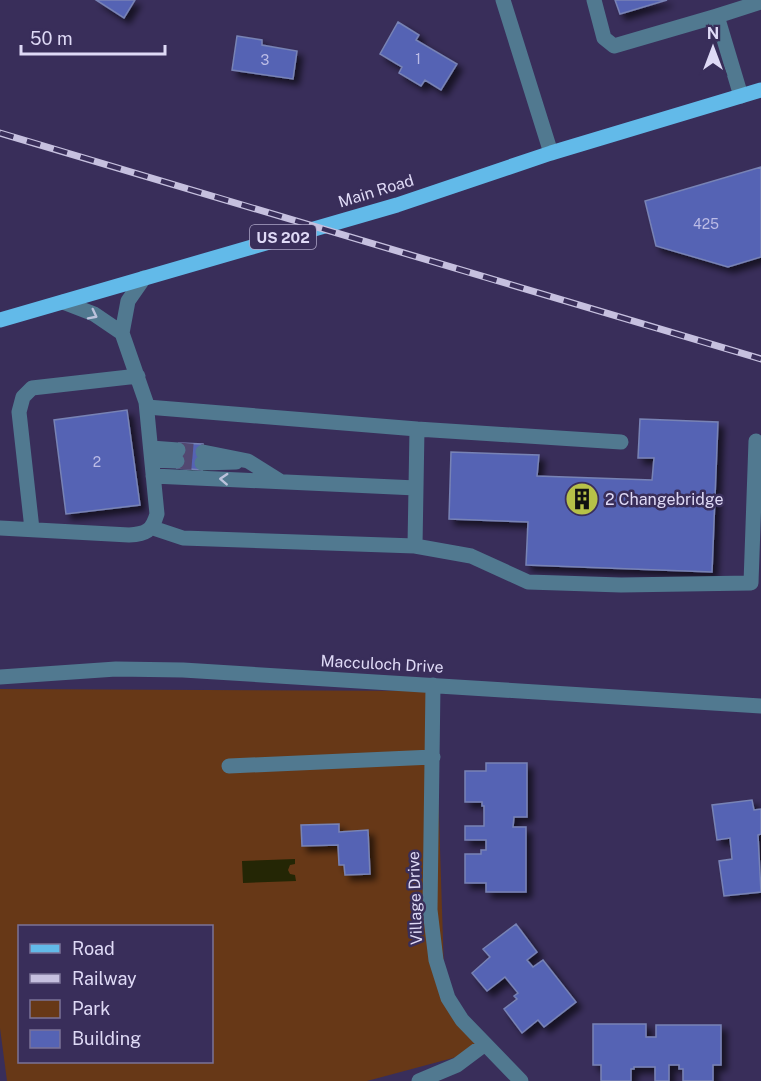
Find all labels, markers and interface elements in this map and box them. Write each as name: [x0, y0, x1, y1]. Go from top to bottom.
scale bar: [21, 18, 165, 56]
north arrow: [683, 18, 743, 78]
text: N: [707, 24, 719, 43]
text: 50 m: [30, 28, 73, 49]
house number: 1: [415, 51, 421, 67]
house number: 3: [261, 52, 270, 68]
street label: Main Road: [336, 171, 416, 211]
house number: 425: [693, 216, 719, 232]
road number: US 202: [250, 225, 316, 249]
one-way arrow: [87, 307, 98, 319]
house number: 2: [93, 454, 101, 470]
one-way arrow: [220, 473, 229, 486]
building icon: 2 Changebridge: [564, 481, 600, 517]
place label: 2 Changebridge: [605, 490, 724, 509]
street label: Macculoch Drive: [320, 651, 444, 677]
street label: Village Drive: [404, 851, 426, 945]
legend: [18, 925, 213, 1063]
text: Road: [72, 938, 115, 959]
text: Railway: [72, 968, 137, 989]
text: Park: [72, 998, 110, 1019]
text: Building: [72, 1028, 141, 1049]

